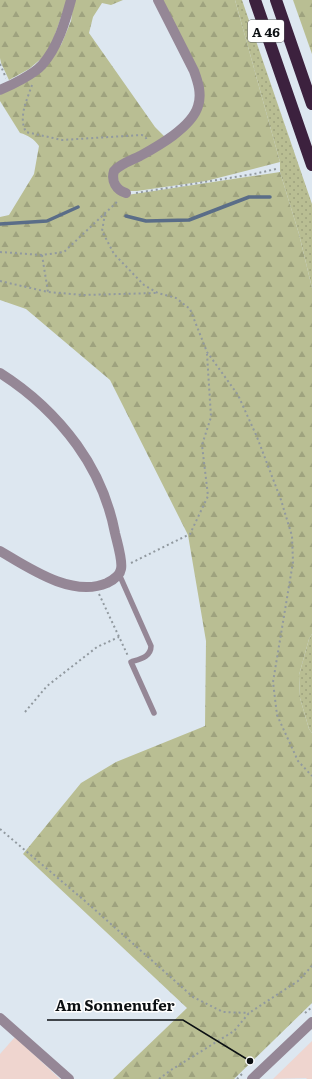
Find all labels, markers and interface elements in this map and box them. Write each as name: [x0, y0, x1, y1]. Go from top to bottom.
road number: A 46: [248, 20, 284, 42]
callout: Am Sonnenufer: [47, 993, 183, 1020]
text: Am Sonnenufer: [55, 993, 175, 1016]

